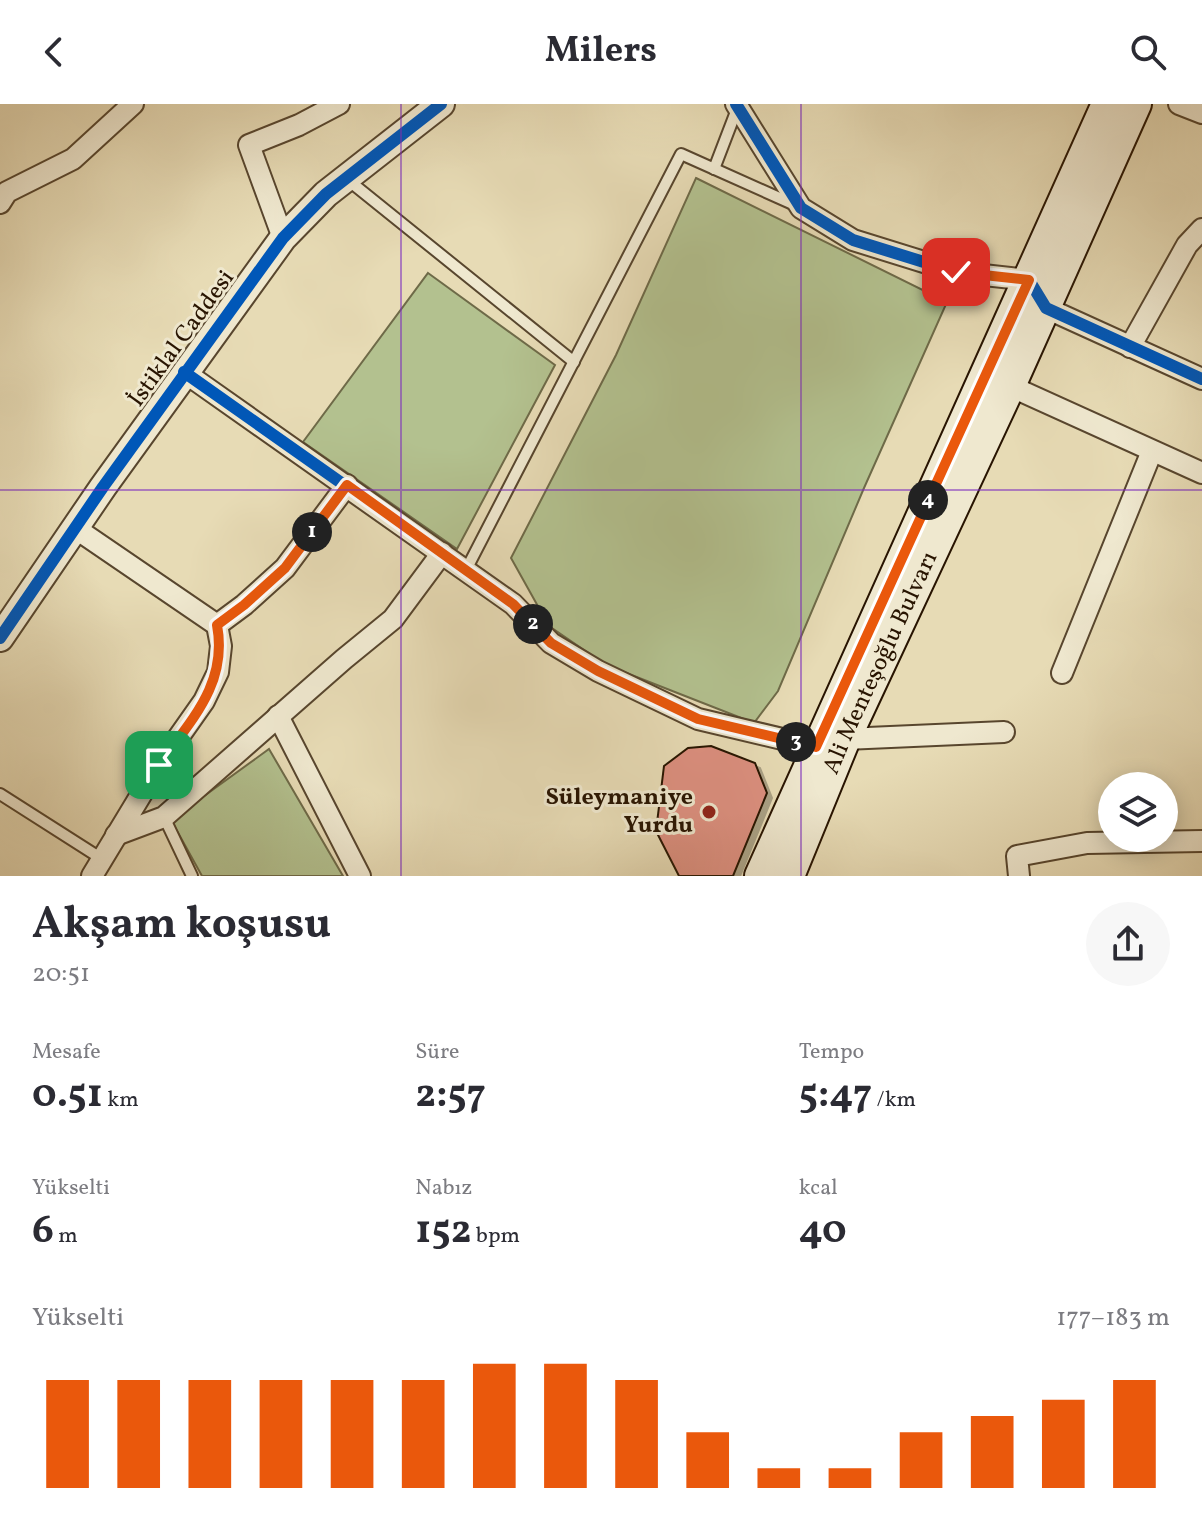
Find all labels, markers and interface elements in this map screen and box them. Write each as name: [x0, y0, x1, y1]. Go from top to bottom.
text: Milers: [545, 27, 657, 77]
icon: back: [32, 30, 76, 74]
icon: search: [1126, 30, 1170, 74]
pin: [922, 238, 990, 306]
icon: check: [934, 250, 978, 294]
street label: İstiklal Caddesi: [121, 263, 243, 415]
pin: 4: [908, 480, 948, 520]
text: 4: [921, 484, 935, 515]
pin: 1: [292, 512, 332, 552]
text: 1: [308, 516, 316, 547]
street label: Ali Menteşoğlu Bulvarı: [815, 546, 947, 780]
pin: 2: [513, 604, 553, 644]
text: 2: [527, 608, 539, 639]
pin: 3: [776, 722, 816, 762]
text: 3: [790, 726, 802, 757]
pin: [125, 731, 193, 799]
icon: arrive: [137, 743, 181, 787]
map controls: [1098, 772, 1178, 852]
button: layers: [1098, 772, 1178, 852]
place label: Süleymaniye Yurdu: [545, 781, 693, 843]
marker: Süleymaniye Yurdu: [700, 803, 718, 821]
text: Akşam koşusu: [32, 895, 331, 956]
button: share: [1086, 902, 1170, 986]
text: 20:51: [32, 956, 90, 992]
text: Mesafe: [32, 1037, 101, 1068]
text: Süre: [415, 1037, 460, 1068]
text: Tempo: [799, 1037, 864, 1068]
text: 0.51: [32, 1068, 103, 1124]
text: 2:57: [415, 1068, 486, 1124]
text: 5:47: [799, 1068, 872, 1124]
text: km: [103, 1085, 139, 1116]
text: /km: [872, 1085, 916, 1116]
text: Yükselti: [32, 1173, 110, 1204]
text: Nabız: [415, 1173, 472, 1204]
text: kcal: [799, 1173, 838, 1204]
text: 6: [32, 1204, 54, 1260]
text: 152: [415, 1204, 471, 1260]
text: 40: [799, 1204, 847, 1260]
text: m: [54, 1221, 78, 1252]
text: bpm: [471, 1221, 520, 1252]
text: Yükselti: [32, 1300, 124, 1336]
text: 177–183 m: [1056, 1300, 1170, 1336]

